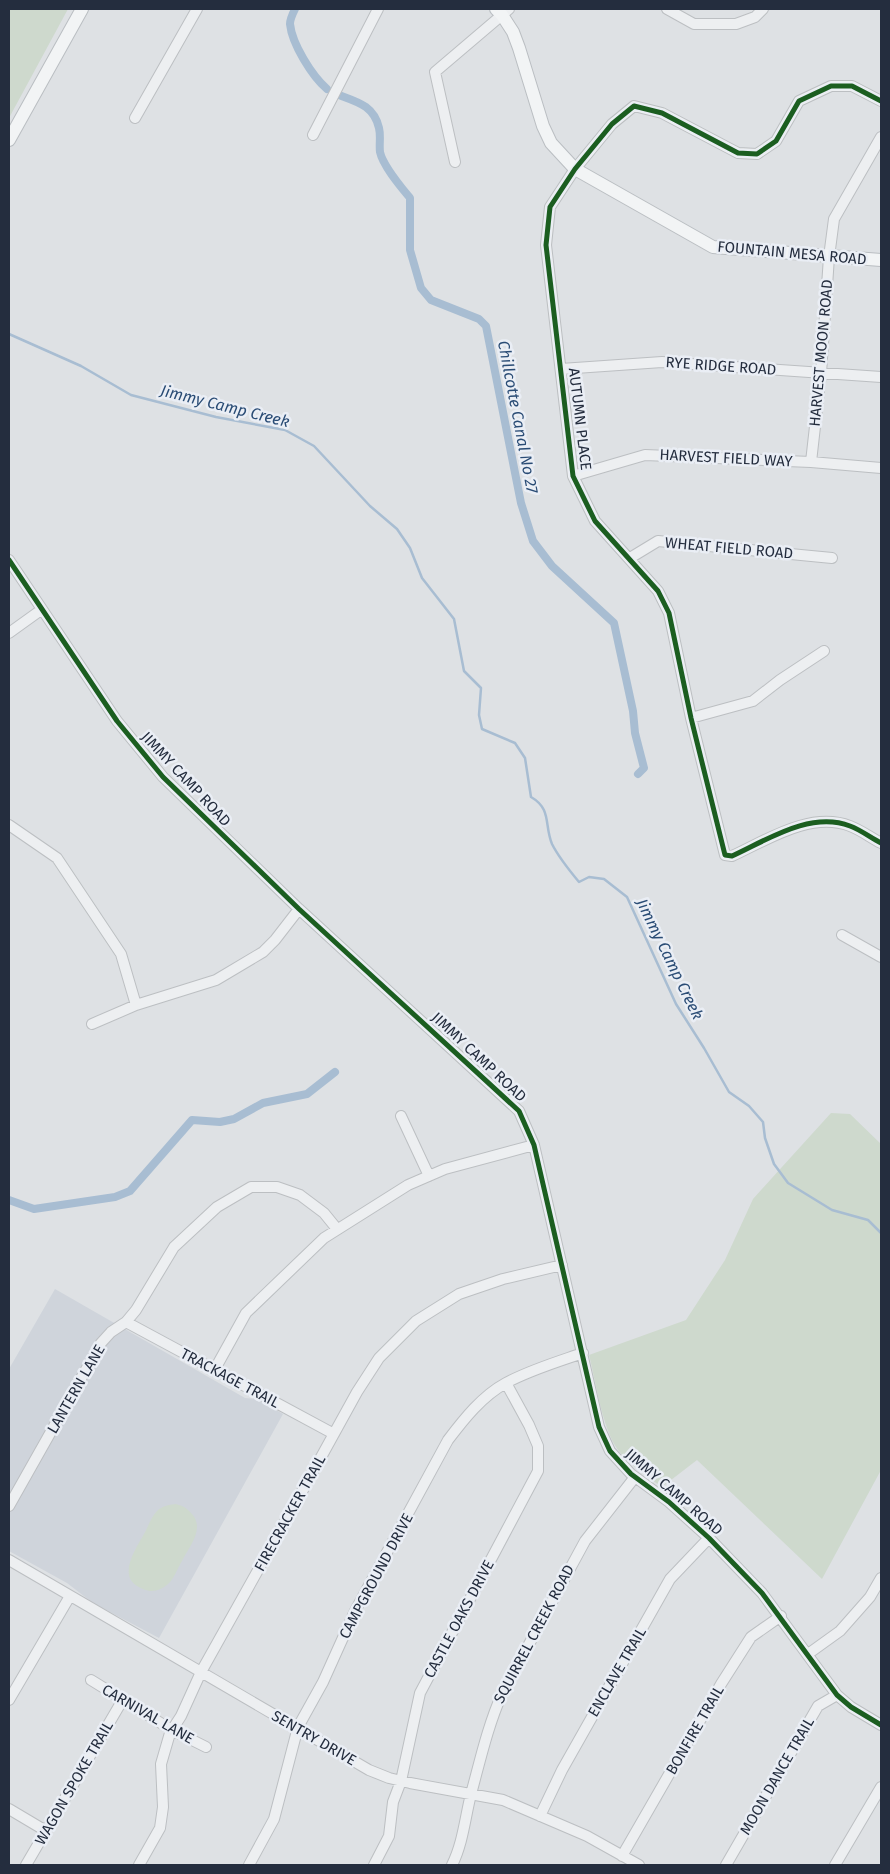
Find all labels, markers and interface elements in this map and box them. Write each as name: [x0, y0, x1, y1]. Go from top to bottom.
street label: FOUNTAIN MESA ROAD: [717, 238, 867, 268]
street label: HARVEST MOON ROAD: [806, 279, 836, 427]
water label: Chillcotte Canal No 27: [494, 339, 542, 496]
street label: RYE RIDGE ROAD: [665, 353, 777, 379]
street label: AUTUMN PLACE: [565, 367, 595, 471]
water label: Jimmy Camp Creek: [158, 381, 292, 431]
street label: HARVEST FIELD WAY: [659, 446, 794, 471]
street label: WHEAT FIELD ROAD: [664, 533, 794, 563]
street label: JIMMY CAMP ROAD: [137, 728, 235, 830]
water label: Jimmy Camp Creek: [632, 894, 708, 1023]
street label: JIMMY CAMP ROAD: [428, 1008, 530, 1106]
street label: LANTERN LANE: [43, 1341, 109, 1437]
street label: TRACKAGE TRAIL: [177, 1344, 283, 1412]
street label: JIMMY CAMP ROAD: [622, 1445, 726, 1539]
street label: FIRECRACKER TRAIL: [251, 1451, 330, 1574]
street label: CAMPGROUND DRIVE: [335, 1510, 417, 1642]
street label: CASTLE OAKS DRIVE: [420, 1557, 498, 1681]
street label: SQUIRREL CREEK ROAD: [490, 1562, 578, 1706]
street label: ENCLAVE TRAIL: [584, 1624, 650, 1720]
street label: CARNIVAL LANE: [99, 1680, 197, 1748]
street label: BONFIRE TRAIL: [662, 1682, 728, 1778]
street label: SENTRY DRIVE: [269, 1707, 359, 1769]
street label: MOON DANCE TRAIL: [736, 1714, 818, 1838]
street label: WAGON SPOKE TRAIL: [31, 1717, 117, 1848]

